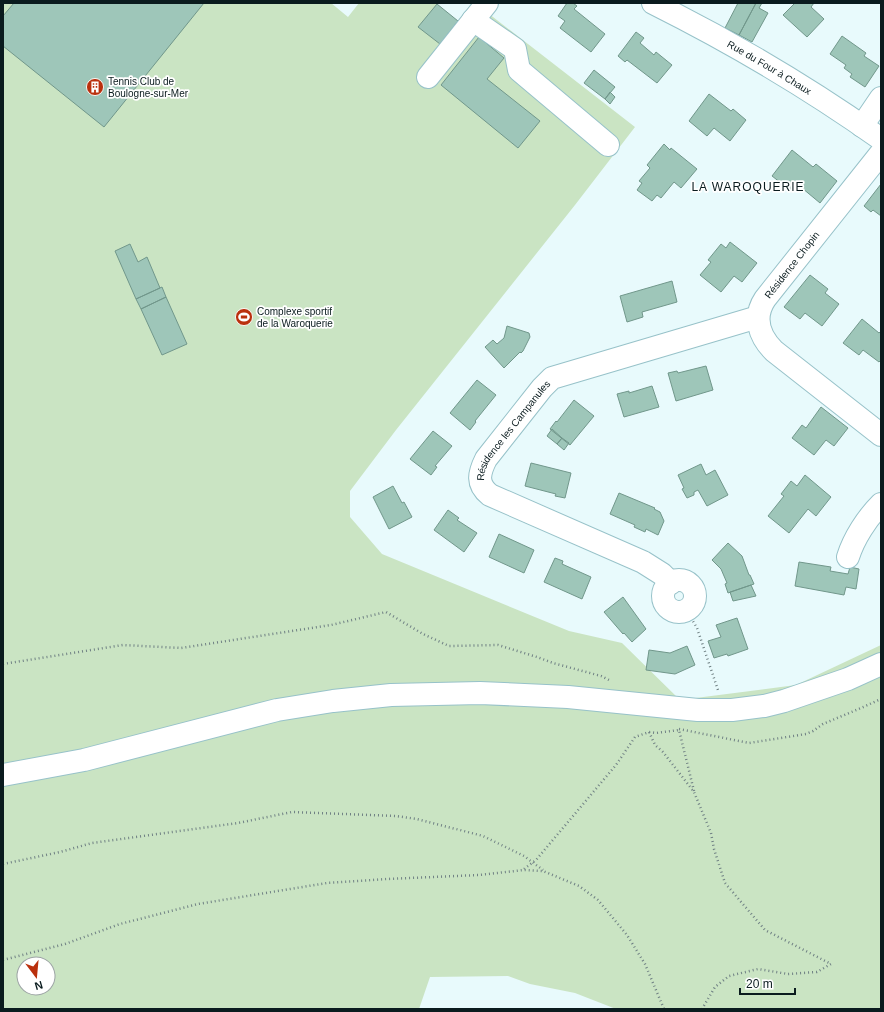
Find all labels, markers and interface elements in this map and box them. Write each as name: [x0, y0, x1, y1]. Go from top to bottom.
street label: Rue du Four à Chaux: [726, 38, 813, 96]
place label: Tennis Club de Boulogne-sur-Mer: [108, 76, 189, 99]
building icon: Tennis Club de Boulogne-sur-Mer: [85, 77, 105, 97]
district label: LA WAROQUERIE: [691, 180, 805, 194]
street label: Résidence Chopin: [763, 229, 821, 301]
place label: Complexe sportif de la Waroquerie: [257, 306, 333, 329]
sports icon: Complexe sportif de la Waroquerie: [234, 307, 254, 327]
street label: Résidence les Campanules: [474, 378, 552, 481]
north arrow: [16, 956, 56, 996]
scale bar: [740, 970, 795, 996]
text: 20 m: [746, 977, 773, 991]
text: N: [33, 979, 44, 992]

